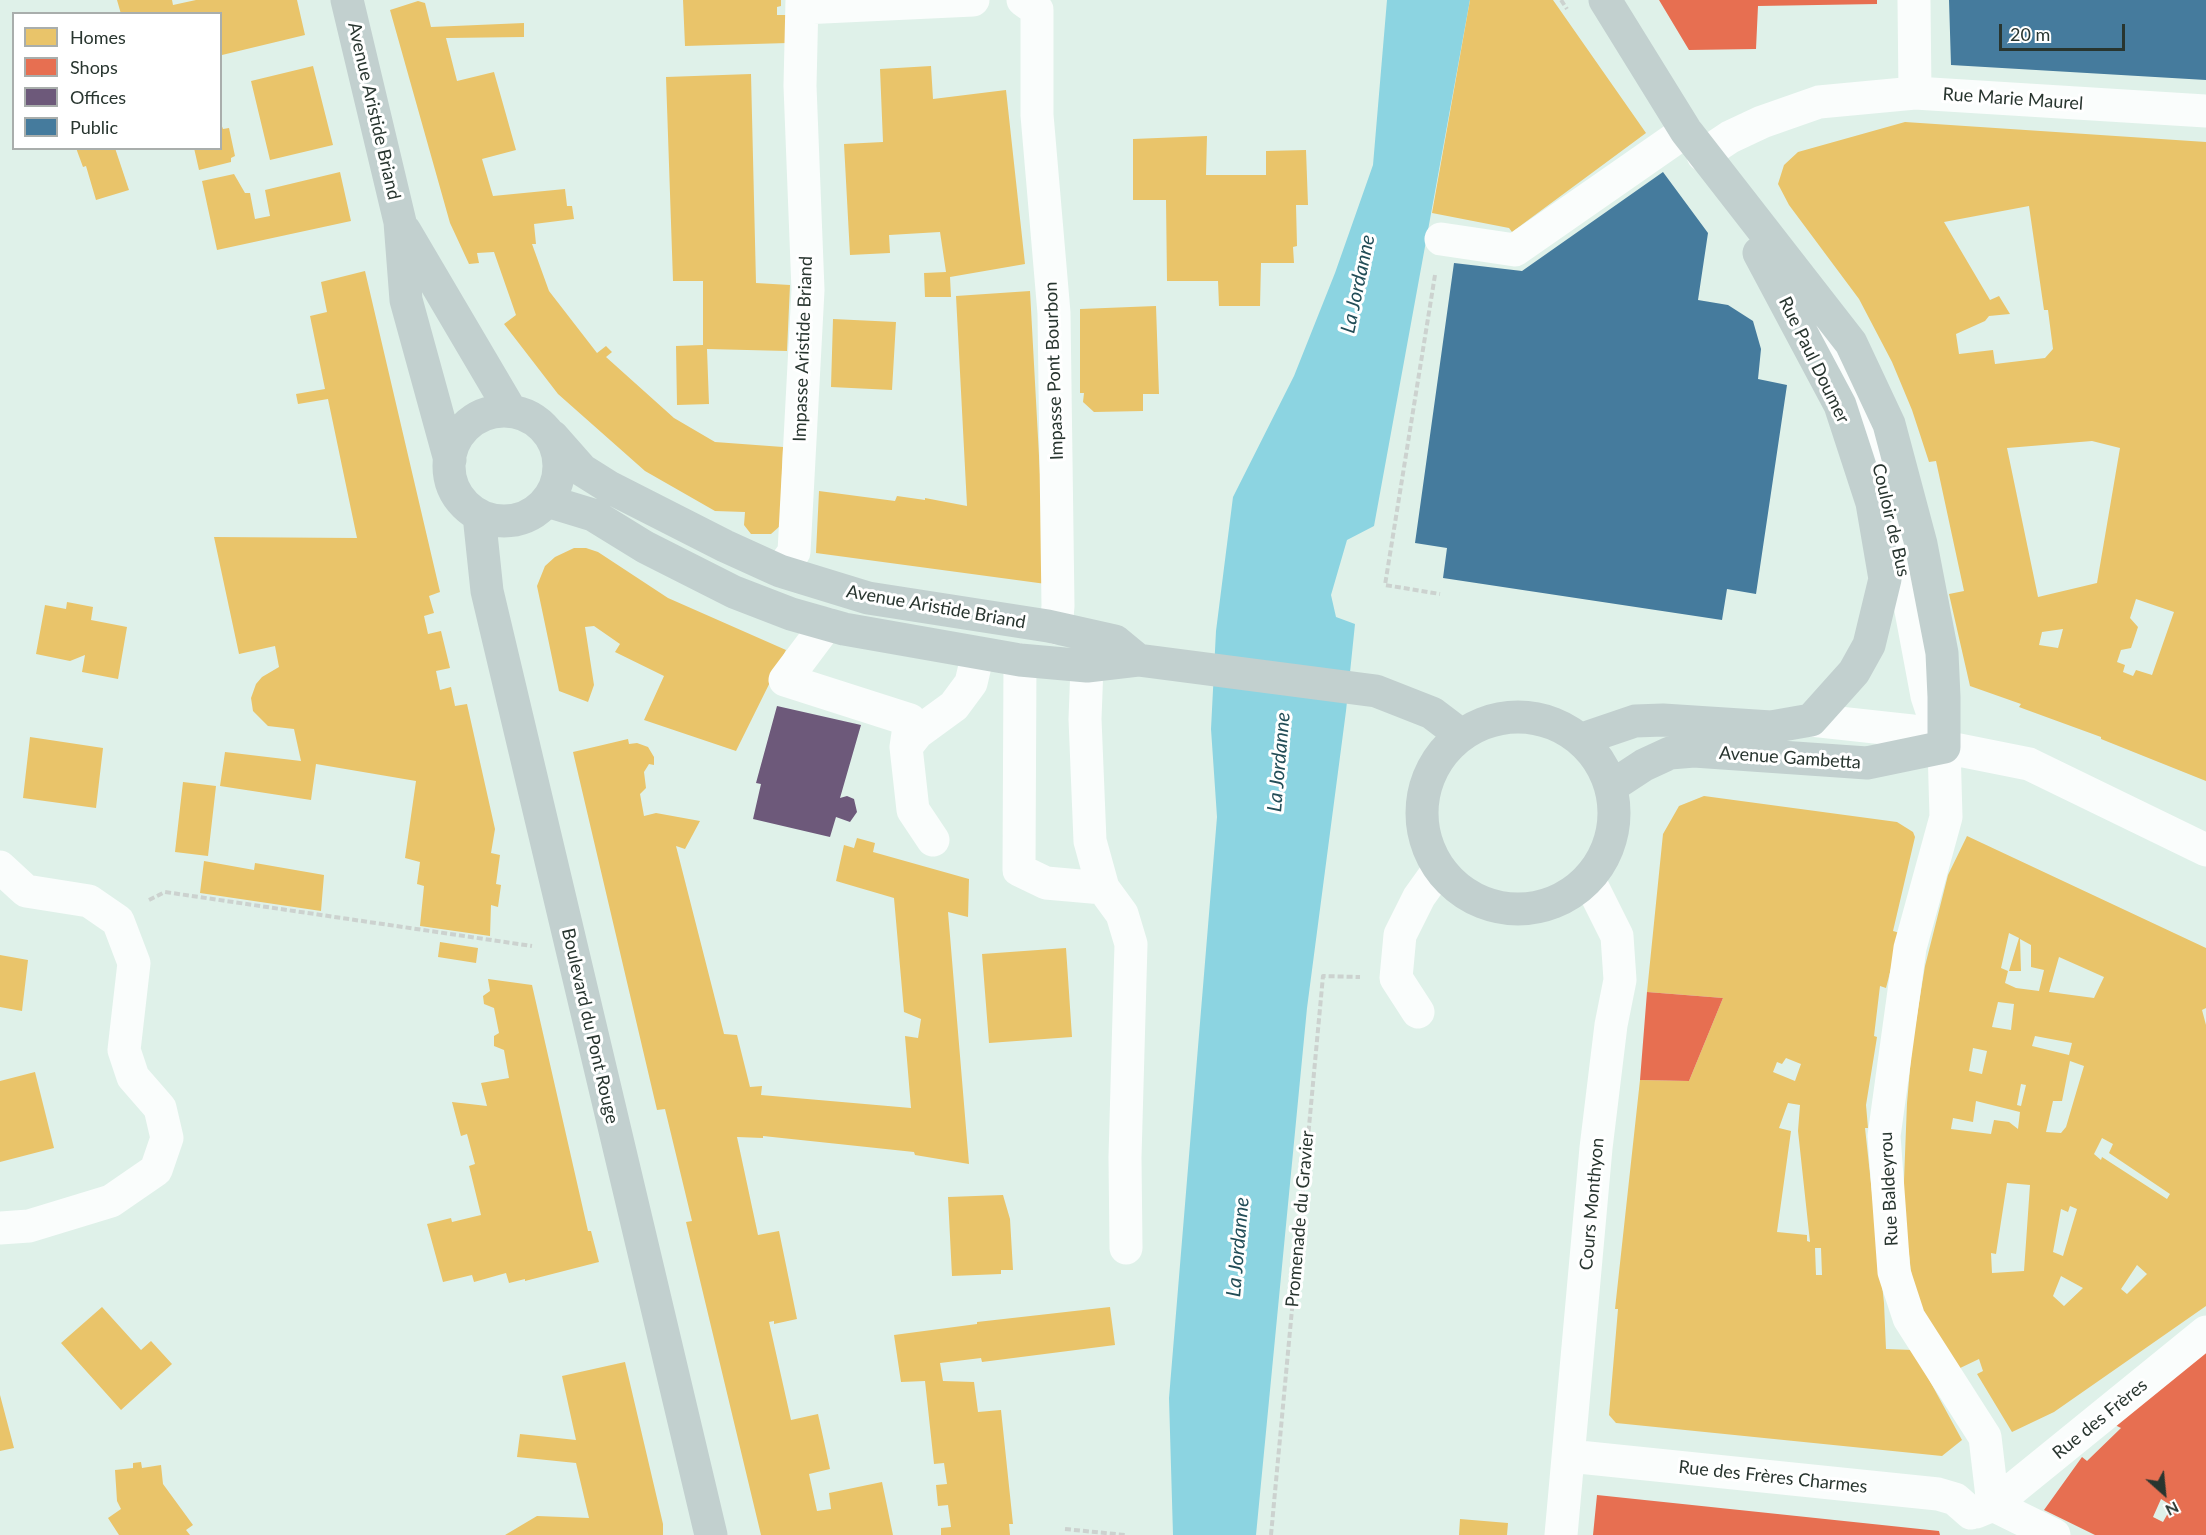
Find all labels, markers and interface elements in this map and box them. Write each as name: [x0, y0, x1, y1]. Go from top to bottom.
legend: [12, 12, 222, 150]
scale bar: [2002, 12, 2128, 50]
street label: Avenue Aristide Briand: [343, 20, 405, 202]
text: 20 m: [2010, 23, 2050, 45]
text: Homes: [70, 26, 126, 48]
text: Shops: [70, 56, 118, 78]
street label: Rue Marie Maurel: [1942, 83, 2084, 115]
text: Offices: [70, 86, 126, 108]
text: Public: [70, 116, 118, 138]
water label: La Jordanne: [1336, 233, 1380, 335]
street label: Impasse Aristide Briand: [789, 256, 817, 442]
street label: Impasse Pont Bourbon: [1040, 281, 1068, 461]
street label: Rue Paul Doumer: [1774, 293, 1854, 427]
street label: Couloir de Bus: [1867, 461, 1915, 579]
street label: Avenue Aristide Briand: [845, 581, 1027, 633]
water label: La Jordanne: [1263, 711, 1295, 813]
street label: Avenue Gambetta: [1719, 742, 1861, 774]
street label: Boulevard du Pont Rouge: [557, 926, 623, 1126]
street label: Promenade du Gravier: [1282, 1130, 1318, 1308]
street label: Rue Baldeyrou: [1875, 1131, 1903, 1247]
street label: Cours Monthyon: [1575, 1137, 1609, 1271]
water label: La Jordanne: [1222, 1196, 1254, 1298]
street label: Rue des Frères: [2048, 1374, 2152, 1464]
street label: Rue des Frères Charmes: [1677, 1456, 1869, 1498]
north arrow: [2134, 1463, 2194, 1523]
text: N: [2163, 1498, 2182, 1521]

